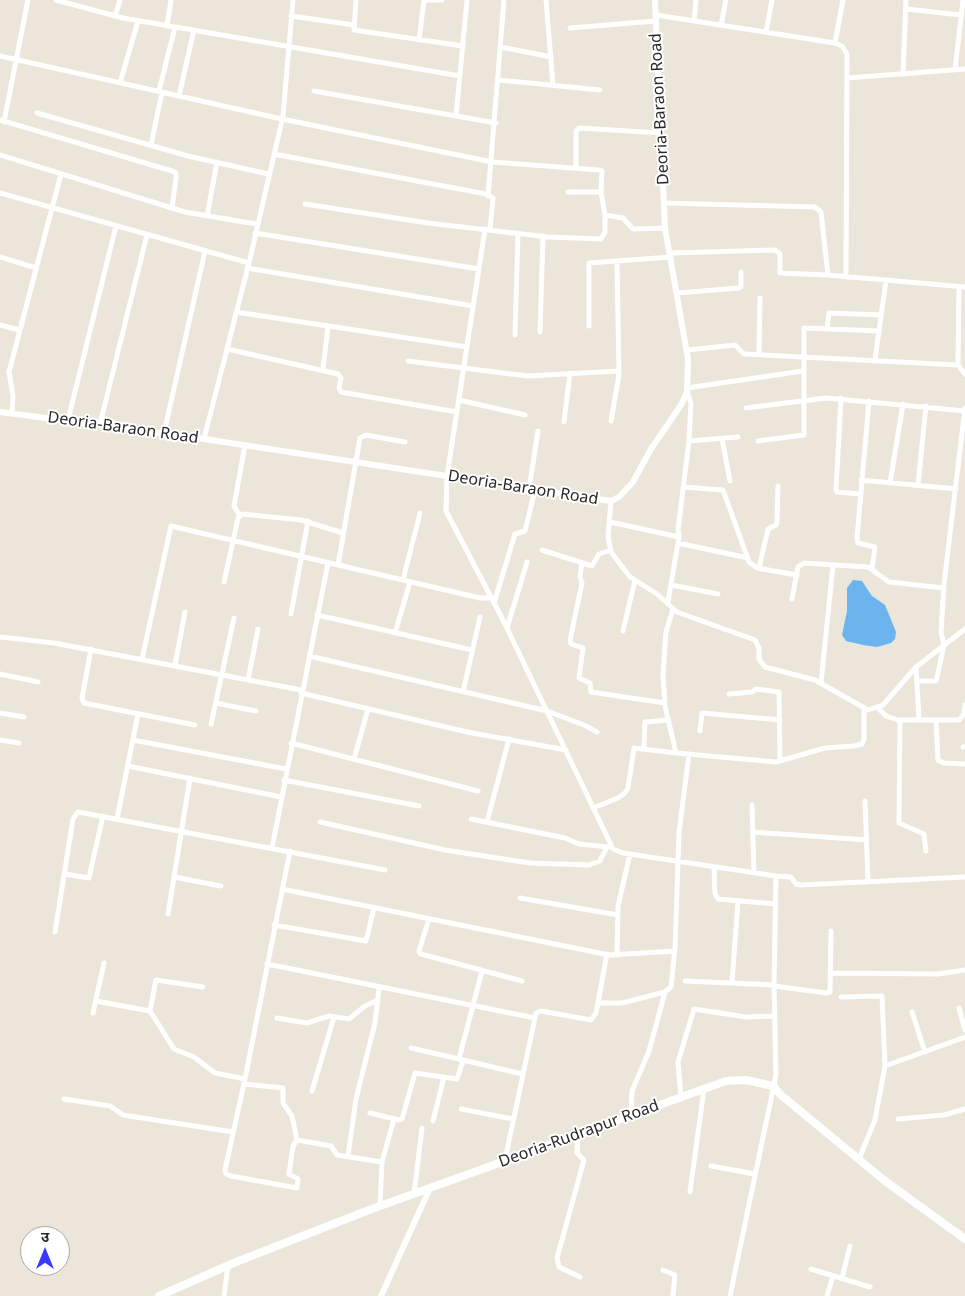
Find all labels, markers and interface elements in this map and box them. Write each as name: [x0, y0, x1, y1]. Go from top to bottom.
street label: Deoria-Baraon Road: [646, 33, 674, 185]
street label: Deoria-Baraon Road: [46, 408, 200, 448]
street label: Deoria-Baraon Road: [446, 467, 600, 509]
street label: Deoria-Rudrapur Road: [496, 1096, 662, 1172]
north arrow: [20, 1226, 70, 1276]
text: उ: [41, 1227, 49, 1246]

